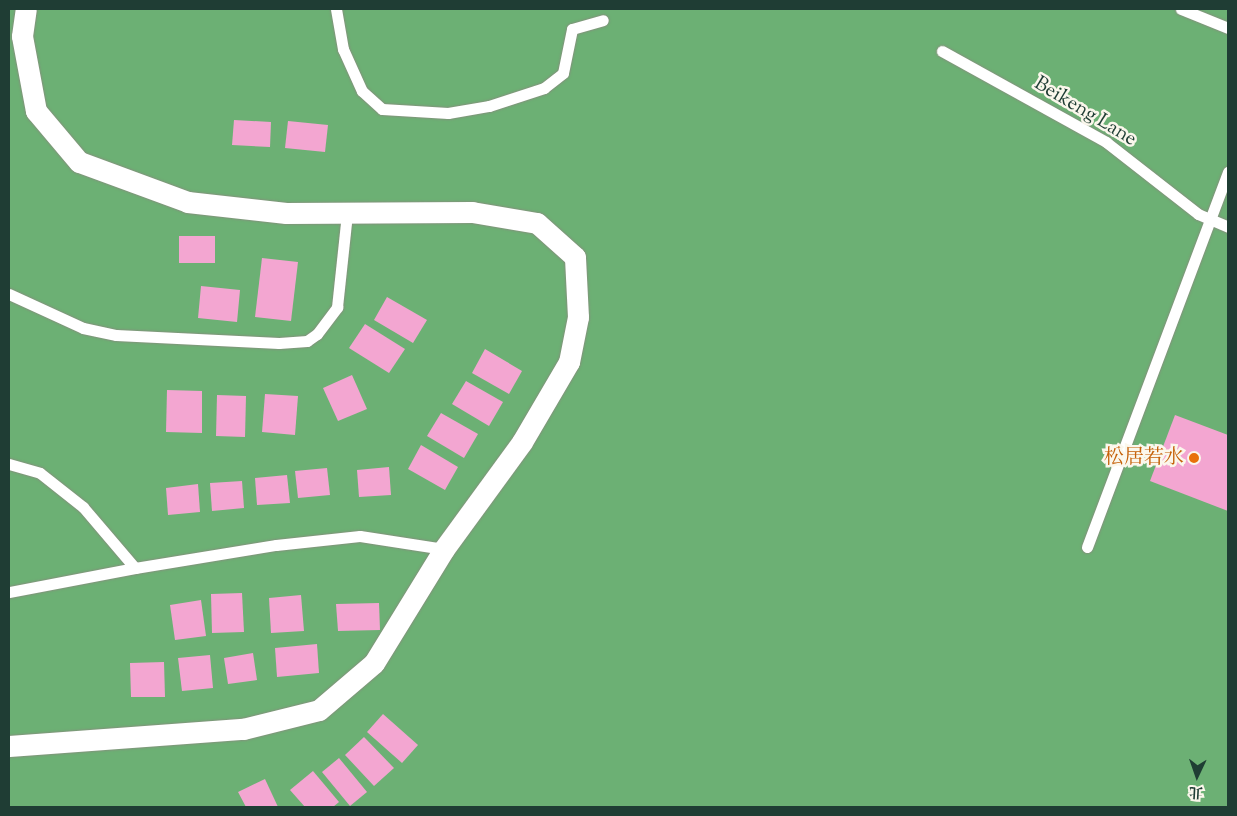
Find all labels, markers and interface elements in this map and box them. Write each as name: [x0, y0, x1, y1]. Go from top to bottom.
street label: Beikeng Lane: [1029, 72, 1141, 152]
place label: 松居若水: [1104, 446, 1184, 470]
marker: 松居若水: [1188, 452, 1200, 464]
north arrow: [1172, 751, 1222, 801]
text: 北: [1189, 781, 1204, 801]

